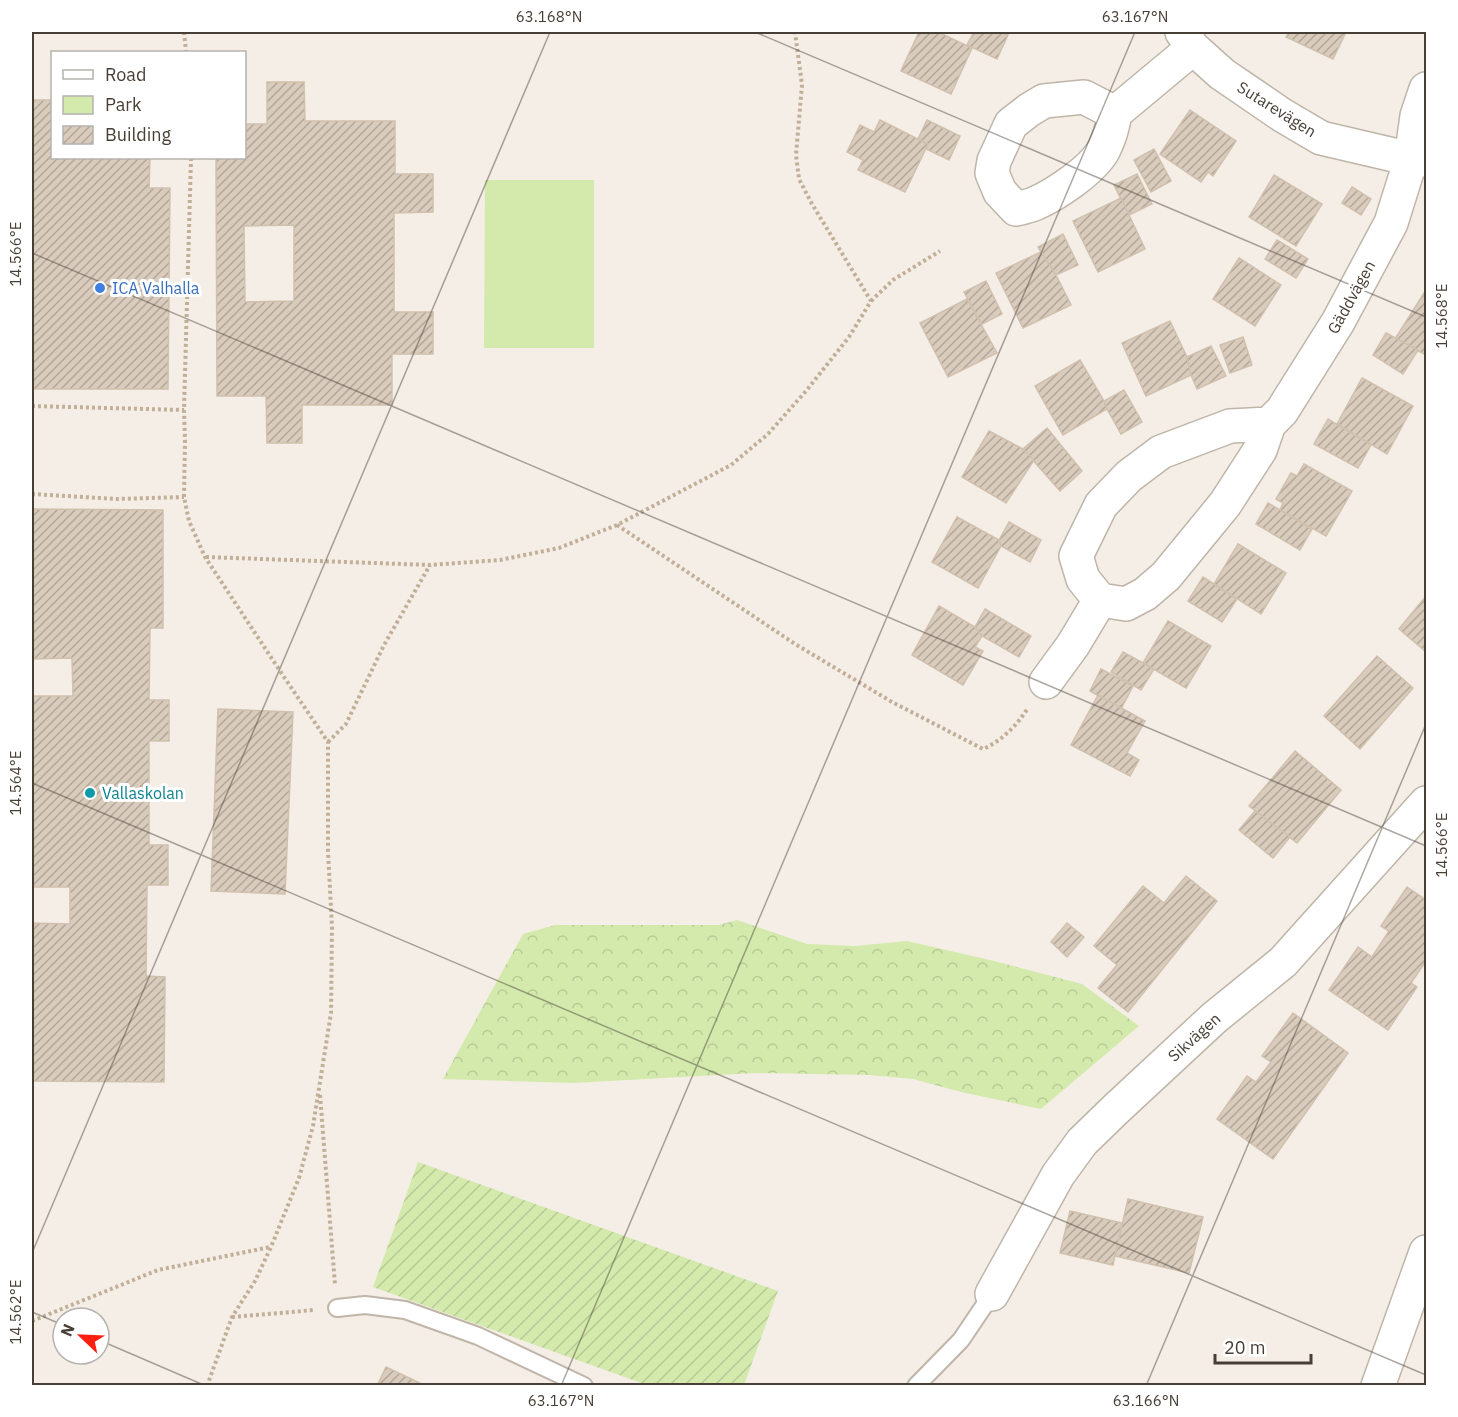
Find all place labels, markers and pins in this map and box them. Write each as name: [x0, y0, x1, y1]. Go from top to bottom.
place label: ICA Valhalla: [112, 278, 200, 298]
marker: ICA Valhalla: [93, 281, 107, 295]
place label: Vallaskolan: [102, 783, 184, 803]
marker: Vallaskolan: [83, 786, 97, 800]

